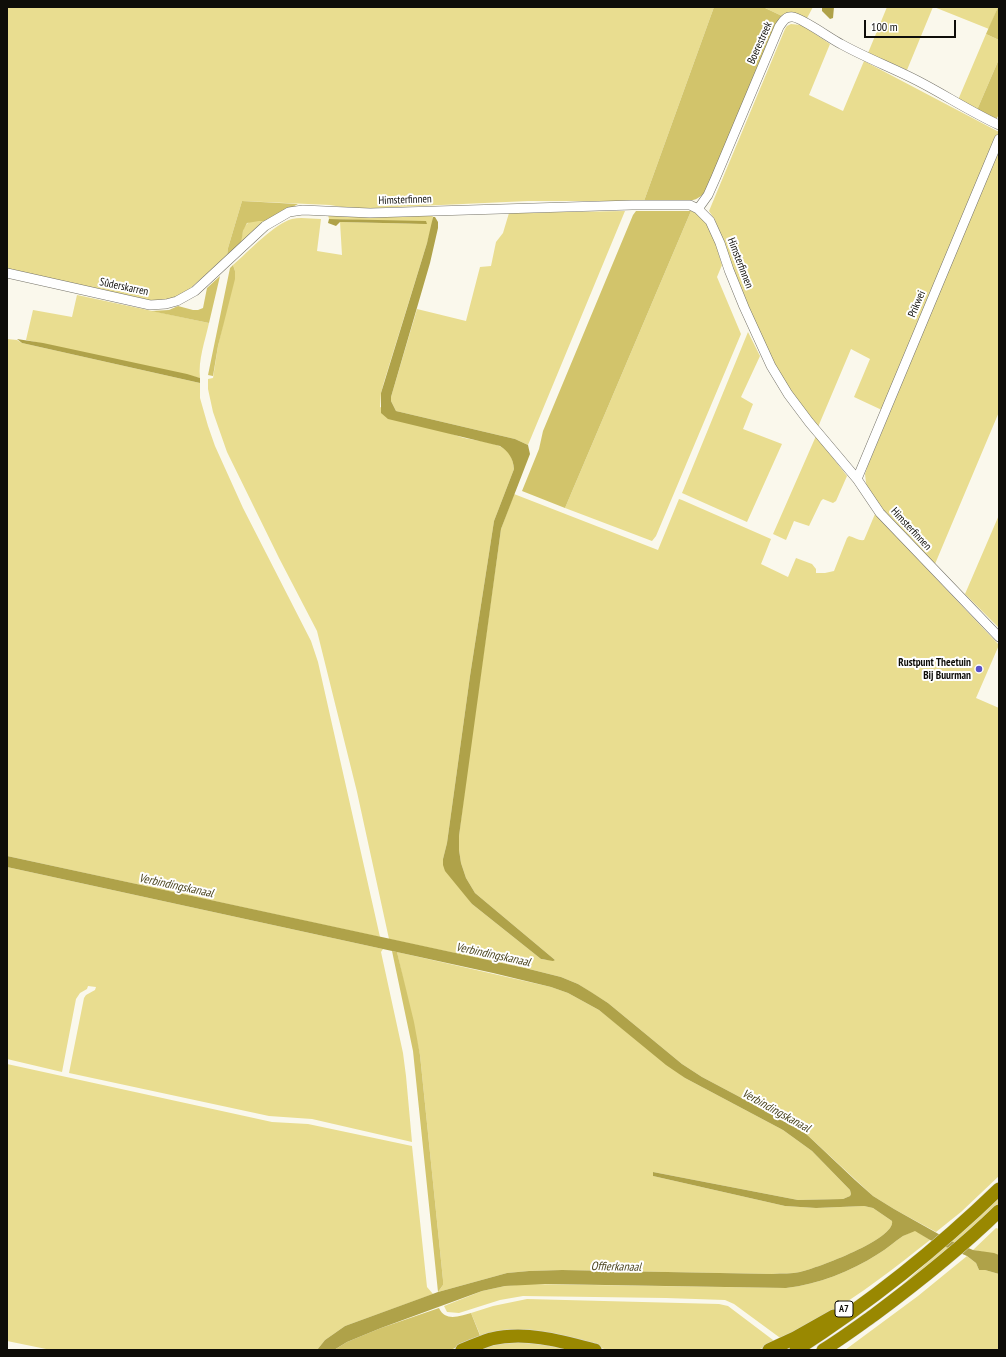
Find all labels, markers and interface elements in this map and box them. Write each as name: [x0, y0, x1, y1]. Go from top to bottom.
scale bar: [866, 12, 958, 38]
text: 100 m: [871, 19, 898, 34]
street label: Boerestreek: [745, 20, 775, 66]
street label: Himsterfinnen: [378, 192, 432, 208]
street label: Himsterfinnen: [724, 236, 756, 290]
street label: Sûderskarren: [98, 275, 150, 299]
street label: Prikwei: [906, 289, 928, 319]
street label: Himsterfinnen: [888, 505, 934, 553]
place label: Rustpunt Theetuin Bij Buurman: [898, 656, 971, 682]
marker: Rustpunt Theetuin Bij Buurman: [974, 664, 984, 674]
water label: Verbindingskanaal: [137, 871, 215, 901]
water label: Verbindingskanaal: [454, 940, 532, 970]
water label: Verbindingskanaal: [739, 1086, 813, 1136]
water label: Offierkanaal: [591, 1259, 641, 1275]
road number: A7: [835, 1301, 853, 1317]

